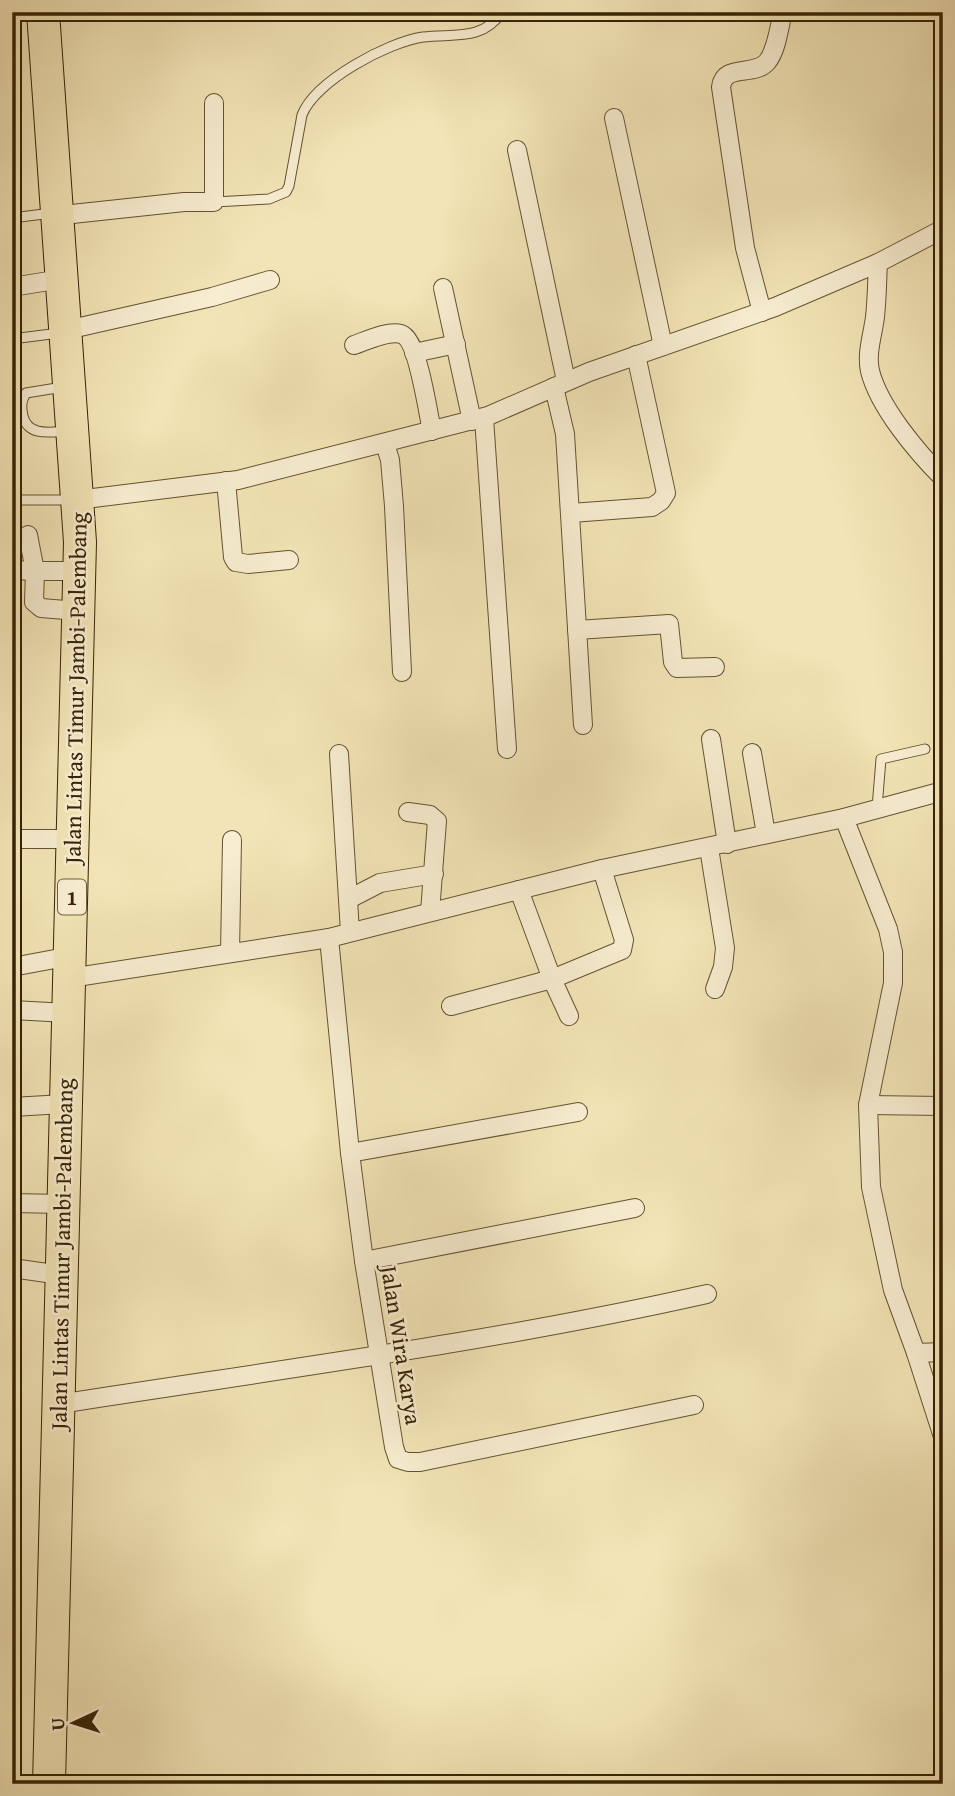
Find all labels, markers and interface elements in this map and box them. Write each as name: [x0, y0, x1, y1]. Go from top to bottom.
street label: Jalan Lintas Timur Jambi-Palembang: [55, 511, 95, 867]
road number: 1: [58, 880, 86, 914]
street label: Jalan Lintas Timur Jambi-Palembang: [41, 1077, 81, 1433]
street label: Jalan Wira Karya: [373, 1260, 431, 1427]
north arrow: [38, 1688, 108, 1758]
text: U: [43, 1717, 71, 1732]

